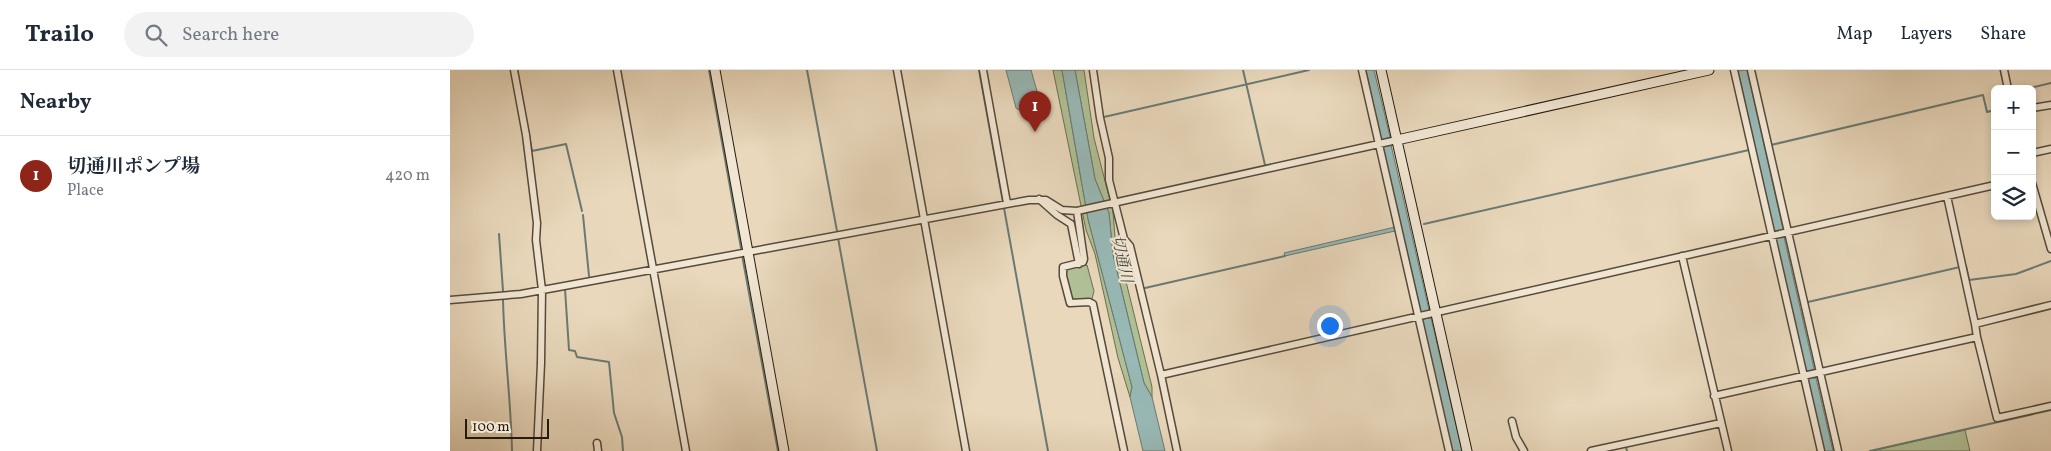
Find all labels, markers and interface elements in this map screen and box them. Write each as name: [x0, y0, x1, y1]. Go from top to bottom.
search box: [124, 12, 474, 57]
text: Trailo: [25, 18, 94, 52]
icon: search: [142, 21, 170, 49]
text: Search here: [182, 22, 279, 48]
text: Map: [1836, 22, 1872, 47]
text: Layers: [1900, 22, 1952, 47]
text: Share: [1980, 22, 2026, 47]
map controls: [1991, 85, 2036, 220]
button: +: [1991, 85, 2036, 130]
text: Nearby: [20, 88, 91, 117]
pin: 1: [1019, 91, 1051, 132]
button: −: [1991, 130, 2036, 175]
text: 切通川ポンプ場: [67, 154, 200, 180]
text: 1: [33, 165, 39, 187]
text: 420 m: [385, 165, 430, 187]
button: layers: [1991, 175, 2036, 220]
text: Place: [67, 180, 104, 202]
water label: 切通川: [1105, 233, 1137, 287]
your location: [1317, 313, 1343, 339]
scale bar: [465, 416, 549, 439]
text: 100 m: [472, 418, 510, 437]

